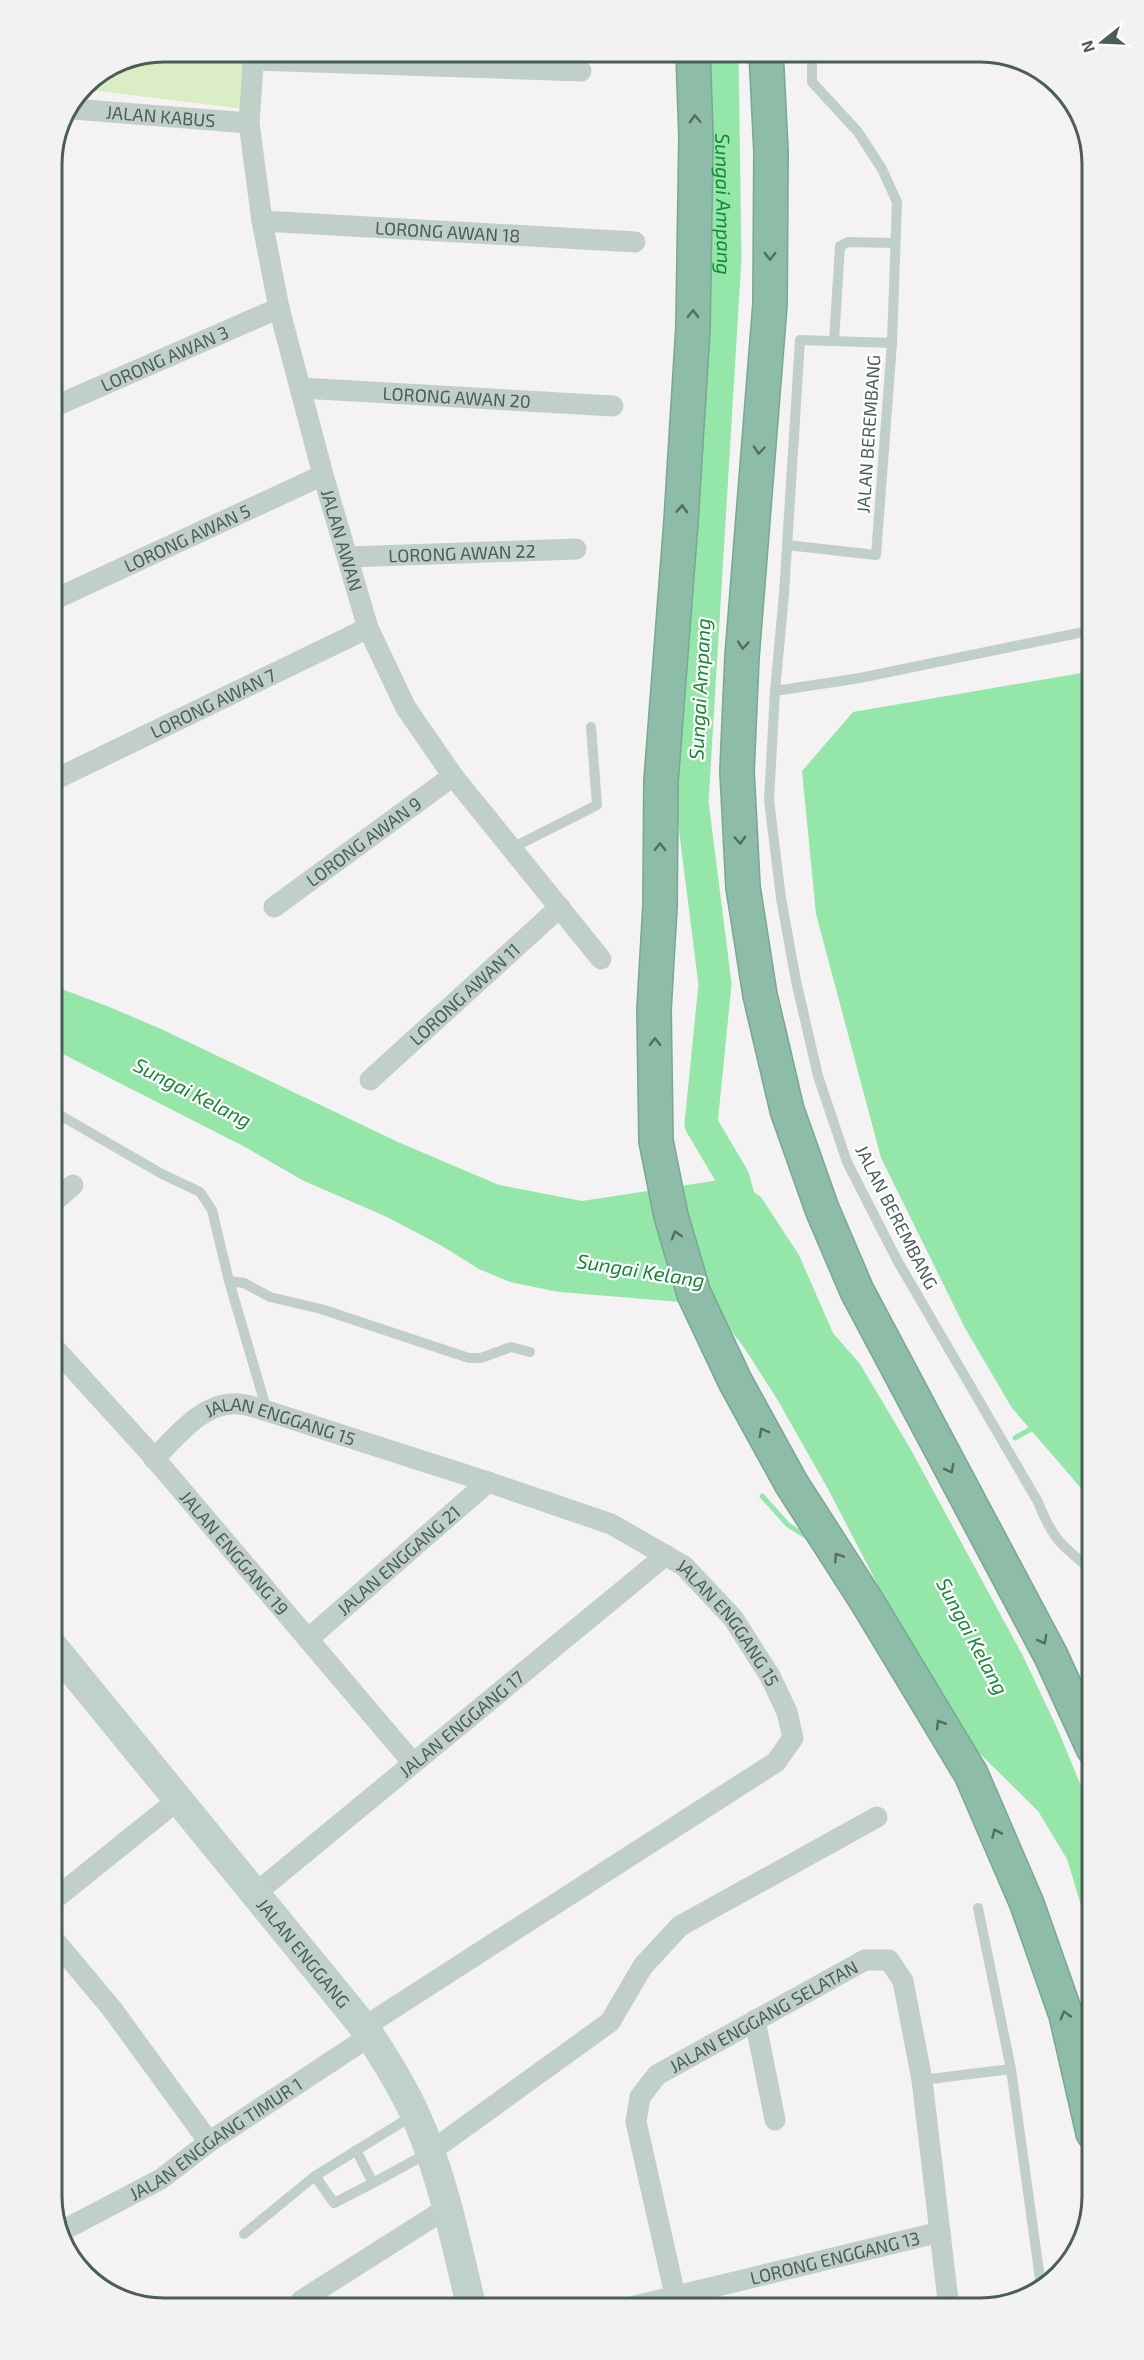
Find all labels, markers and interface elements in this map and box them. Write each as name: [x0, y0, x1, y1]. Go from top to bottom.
north arrow: [1072, 12, 1132, 72]
text: N: [1076, 38, 1098, 55]
street label: JALAN KABUS: [105, 101, 216, 131]
one-way arrow: [689, 114, 702, 123]
water label: Sungai Ampang: [711, 133, 737, 276]
street label: LORONG AWAN 18: [375, 216, 521, 247]
one-way arrow: [764, 251, 776, 260]
one-way arrow: [687, 309, 699, 318]
street label: LORONG AWAN 3: [97, 321, 232, 396]
street label: JALAN BEREMBANG: [851, 354, 885, 514]
street label: LORONG AWAN 20: [382, 382, 531, 412]
one-way arrow: [753, 446, 766, 455]
street label: JALAN AWAN: [317, 486, 368, 594]
street label: LORONG AWAN 5: [120, 499, 254, 577]
one-way arrow: [676, 504, 689, 513]
street label: LORONG AWAN 22: [388, 539, 536, 567]
water label: Sungai Ampang: [683, 618, 715, 760]
one-way arrow: [737, 640, 750, 649]
street label: LORONG AWAN 7: [147, 663, 279, 743]
street label: LORONG AWAN 9: [302, 792, 426, 891]
one-way arrow: [734, 835, 747, 844]
one-way arrow: [654, 843, 667, 852]
street label: LORONG AWAN 11: [405, 938, 524, 1050]
one-way arrow: [649, 1037, 661, 1046]
water label: Sungai Kelang: [130, 1052, 256, 1132]
street label: JALAN BEREMBANG: [851, 1141, 943, 1293]
one-way arrow: [671, 1230, 683, 1241]
water label: Sungai Kelang: [575, 1248, 707, 1292]
street label: JALAN ENGGANG 15: [200, 1392, 358, 1450]
one-way arrow: [759, 1428, 770, 1438]
one-way arrow: [943, 1462, 954, 1473]
street label: JALAN ENGGANG 19: [176, 1486, 294, 1620]
street label: JALAN ENGGANG 21: [332, 1500, 465, 1620]
street label: JALAN ENGGANG 15: [673, 1553, 784, 1689]
one-way arrow: [835, 1553, 846, 1564]
water label: Sungai Kelang: [932, 1573, 1014, 1699]
one-way arrow: [1036, 1634, 1047, 1644]
street label: JALAN ENGGANG 17: [394, 1666, 528, 1782]
one-way arrow: [936, 1720, 948, 1730]
one-way arrow: [991, 1828, 1003, 1839]
street label: JALAN ENGGANG: [252, 1894, 355, 2012]
street label: JALAN ENGGANG SELATAN: [665, 1955, 861, 2077]
one-way arrow: [1060, 2010, 1072, 2021]
street label: JALAN ENGGANG TIMUR 1: [125, 2073, 306, 2205]
street label: LORONG ENGGANG 13: [748, 2226, 922, 2289]

